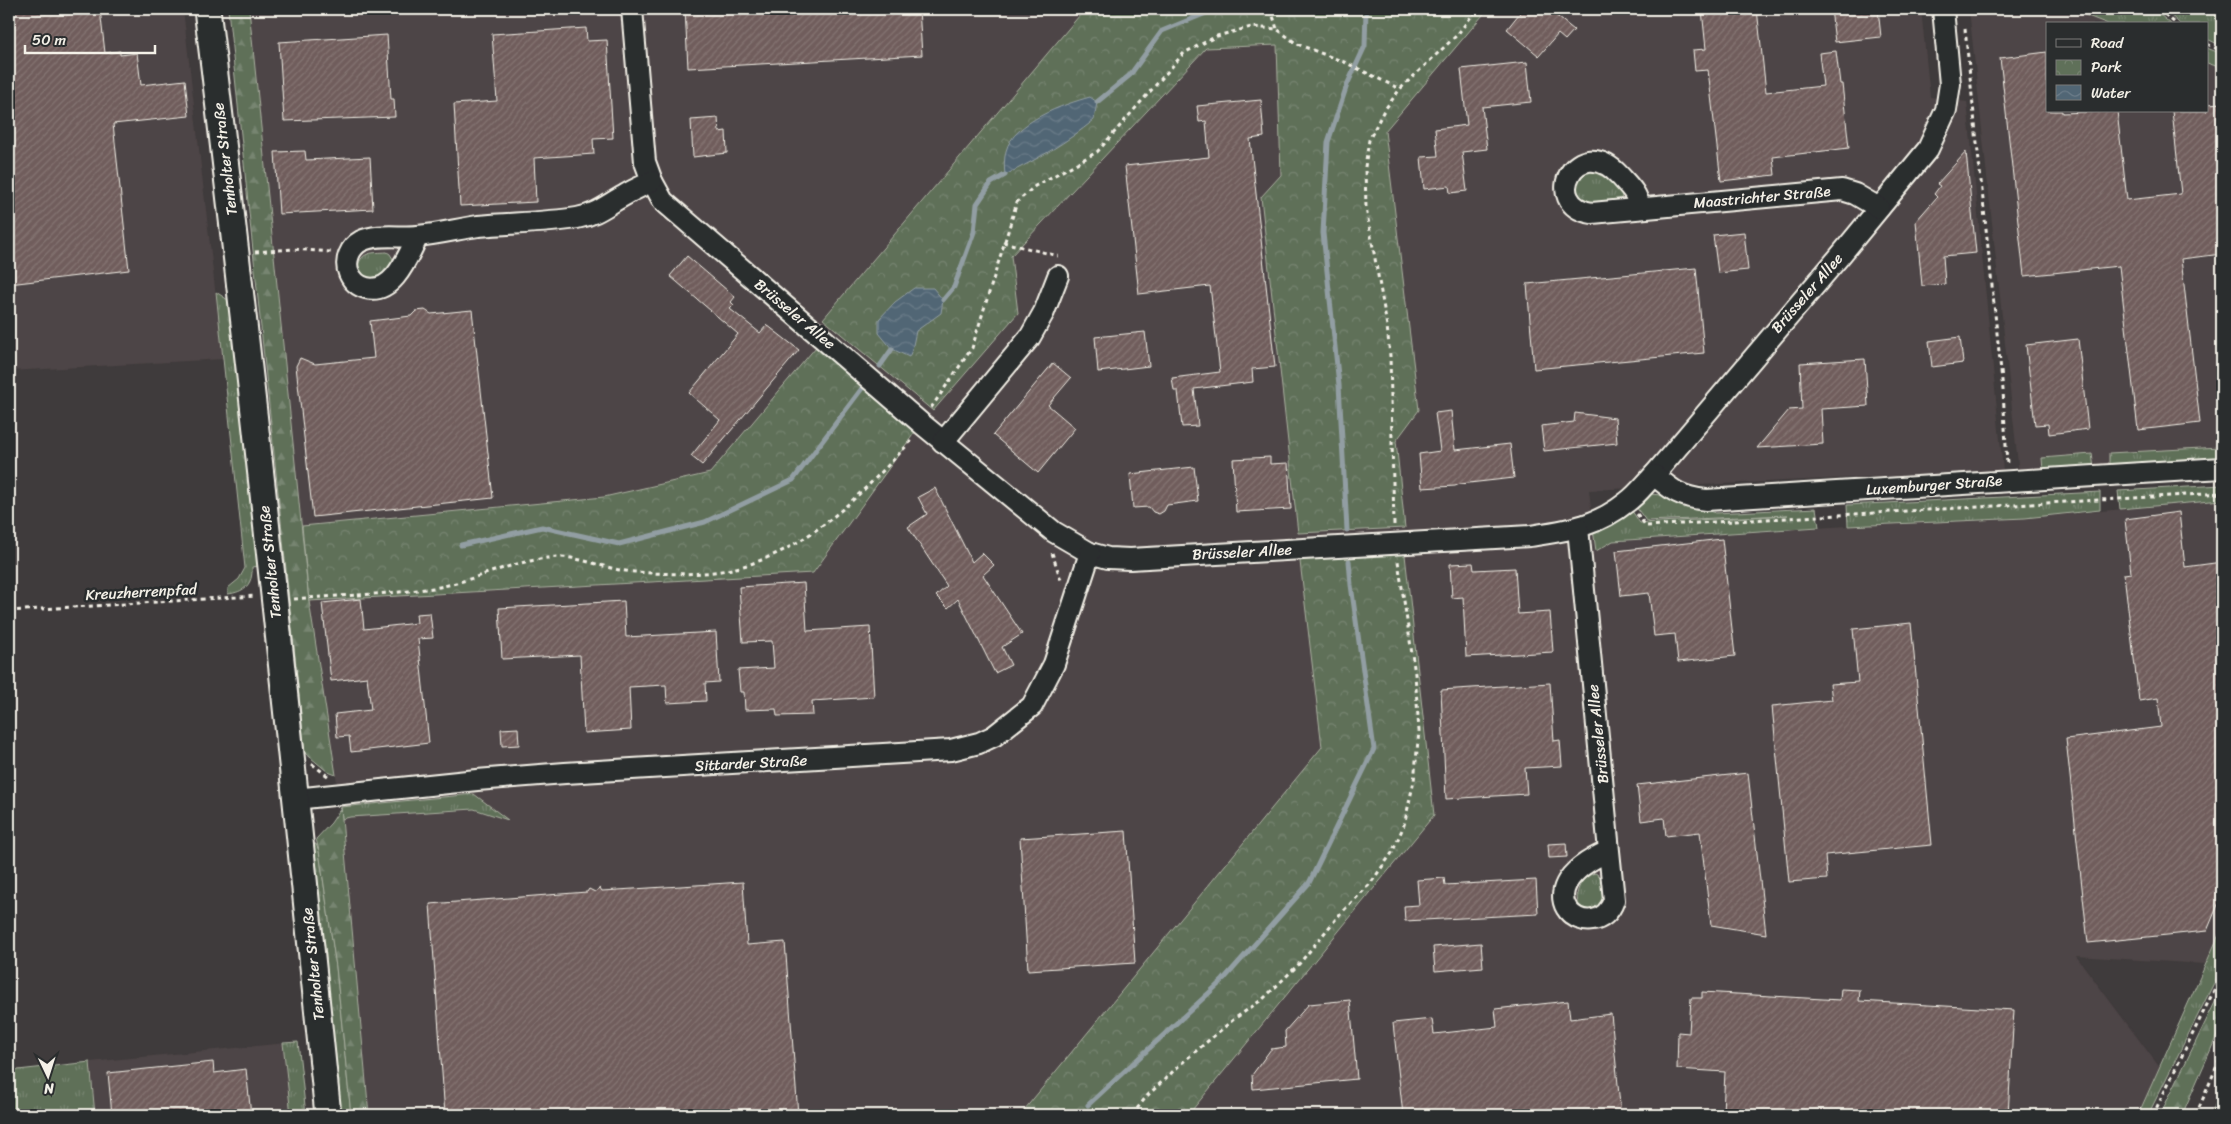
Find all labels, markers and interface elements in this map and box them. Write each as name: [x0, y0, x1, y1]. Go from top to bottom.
scale bar: [25, 22, 155, 54]
legend: [2046, 22, 2208, 112]
text: 50 m: [32, 27, 67, 53]
text: Road: [2091, 30, 2124, 56]
text: Park: [2091, 54, 2122, 80]
text: Water: [2091, 80, 2131, 106]
street label: Tenholter Straße: [205, 101, 245, 217]
street label: Maastrichter Straße: [1692, 178, 1832, 216]
street label: Brüsseler Allee: [1764, 247, 1850, 339]
street label: Brüsseler Allee: [748, 272, 842, 356]
street label: Luxemburger Straße: [1865, 467, 2003, 503]
street label: Tenholter Straße: [251, 504, 289, 620]
street label: Brüsseler Allee: [1191, 536, 1293, 568]
street label: Kreuzherrenpfad: [85, 576, 198, 608]
street label: Brüsseler Allee: [1580, 683, 1616, 785]
street label: Sittarder Straße: [694, 747, 808, 779]
street label: Tenholter Straße: [294, 906, 332, 1022]
north arrow: [22, 1052, 72, 1102]
text: N: [43, 1076, 56, 1101]

